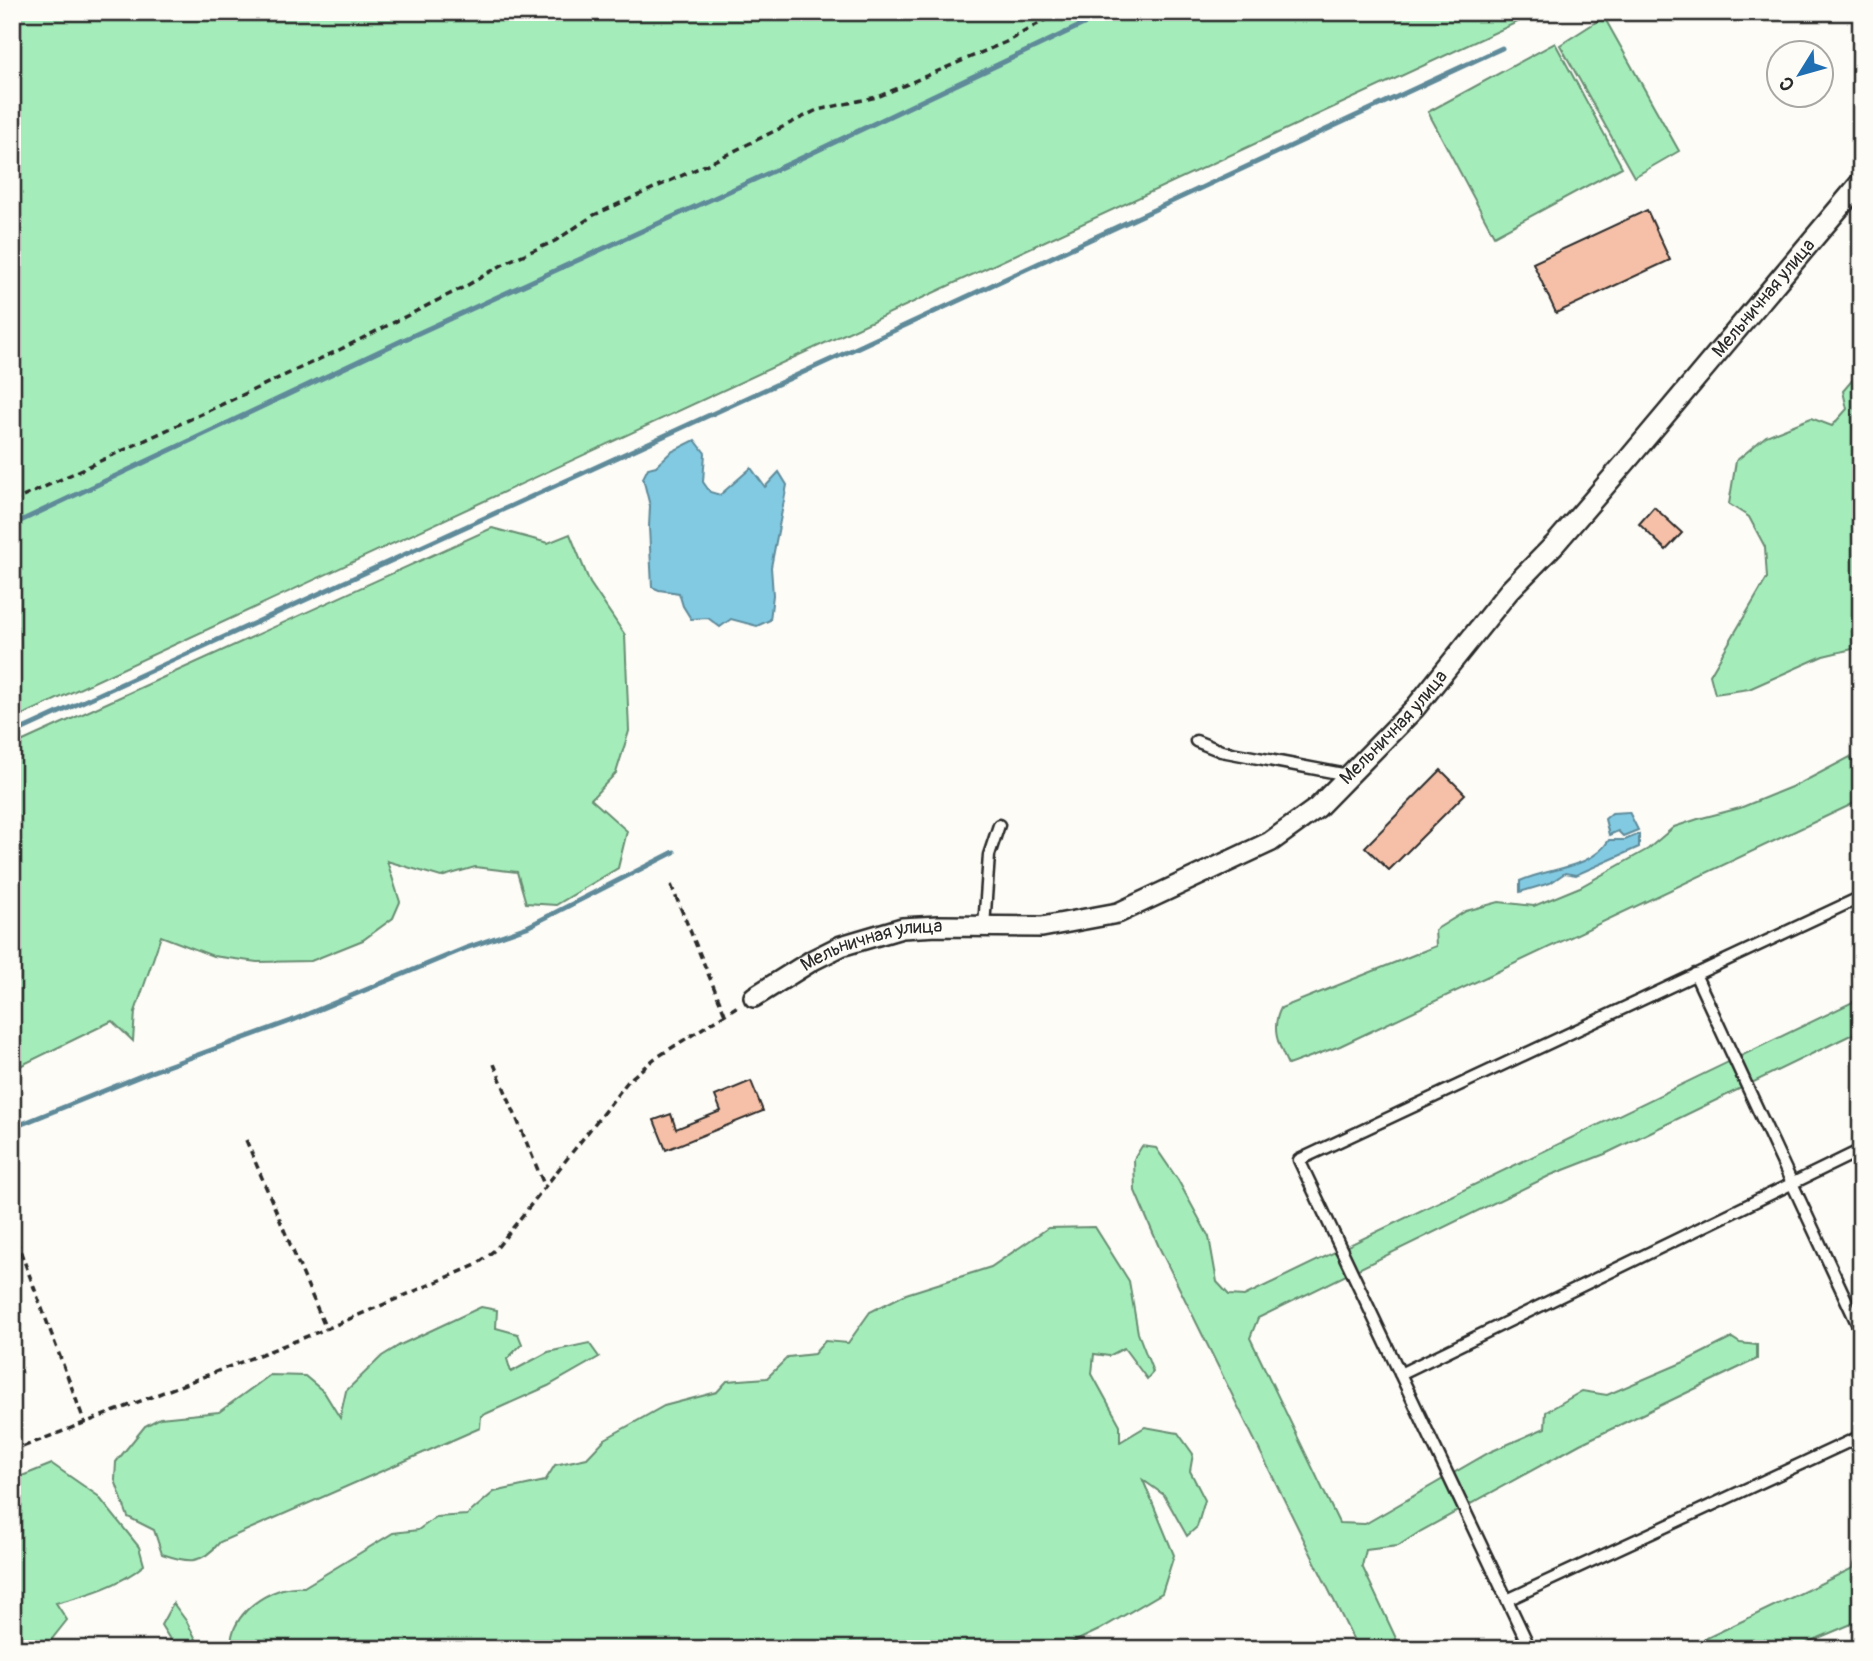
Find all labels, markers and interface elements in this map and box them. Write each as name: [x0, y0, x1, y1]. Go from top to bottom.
north arrow: [1764, 38, 1834, 108]
text: С: [1774, 72, 1800, 96]
street label: Мельничная улица: [1707, 233, 1820, 362]
street label: Мельничная улица: [1335, 665, 1453, 790]
street label: Мельничная улица: [796, 914, 943, 977]

